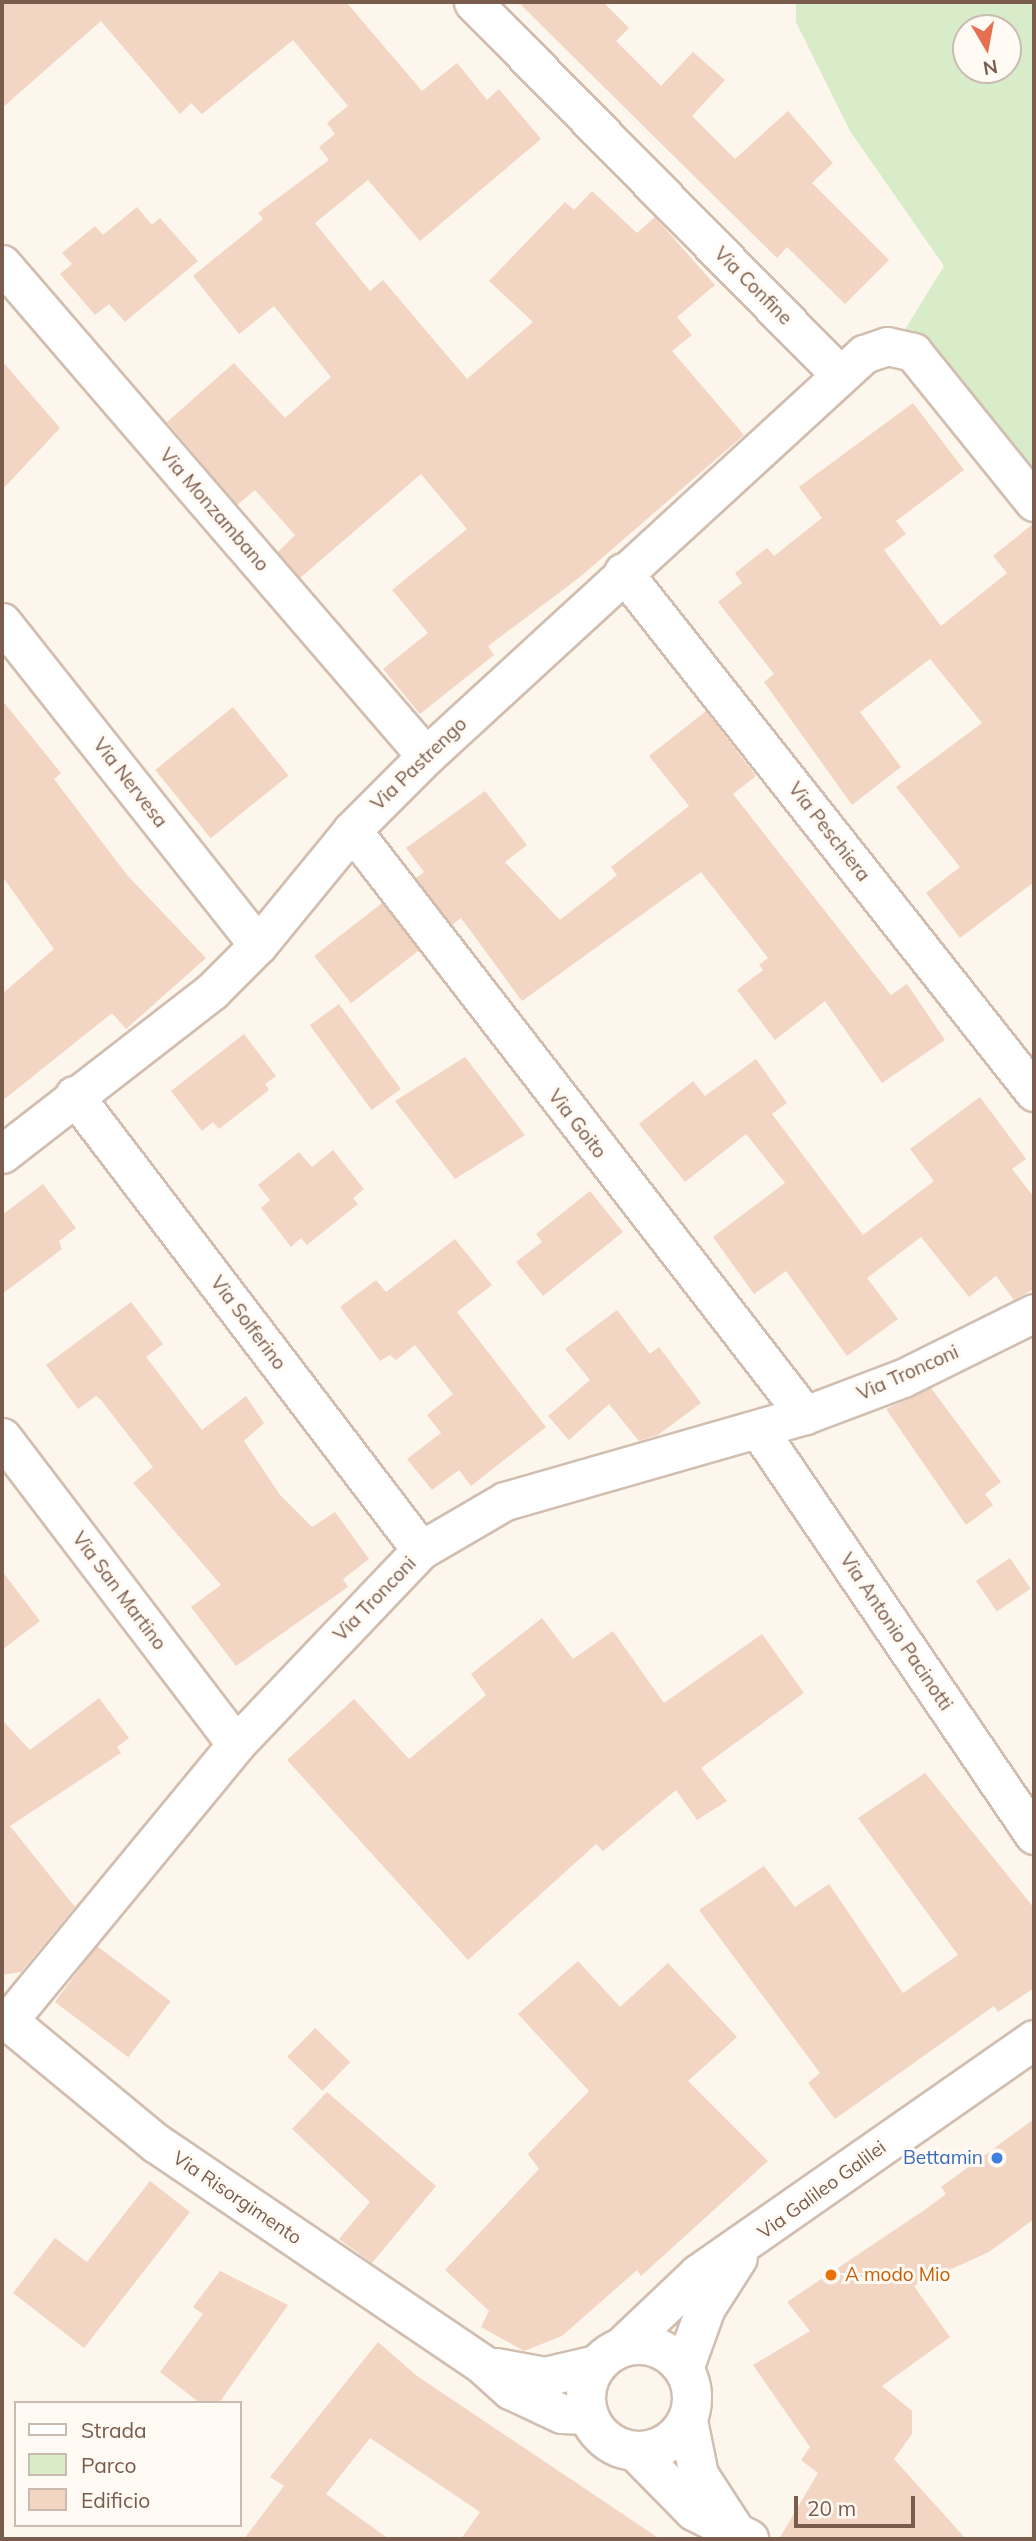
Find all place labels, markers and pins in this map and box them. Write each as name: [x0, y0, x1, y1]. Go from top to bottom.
place label: Bettamin: [903, 2147, 983, 2169]
marker: Bettamin: [989, 2150, 1005, 2166]
place label: A modo Mio: [845, 2264, 950, 2286]
marker: A modo Mio: [823, 2267, 839, 2283]

